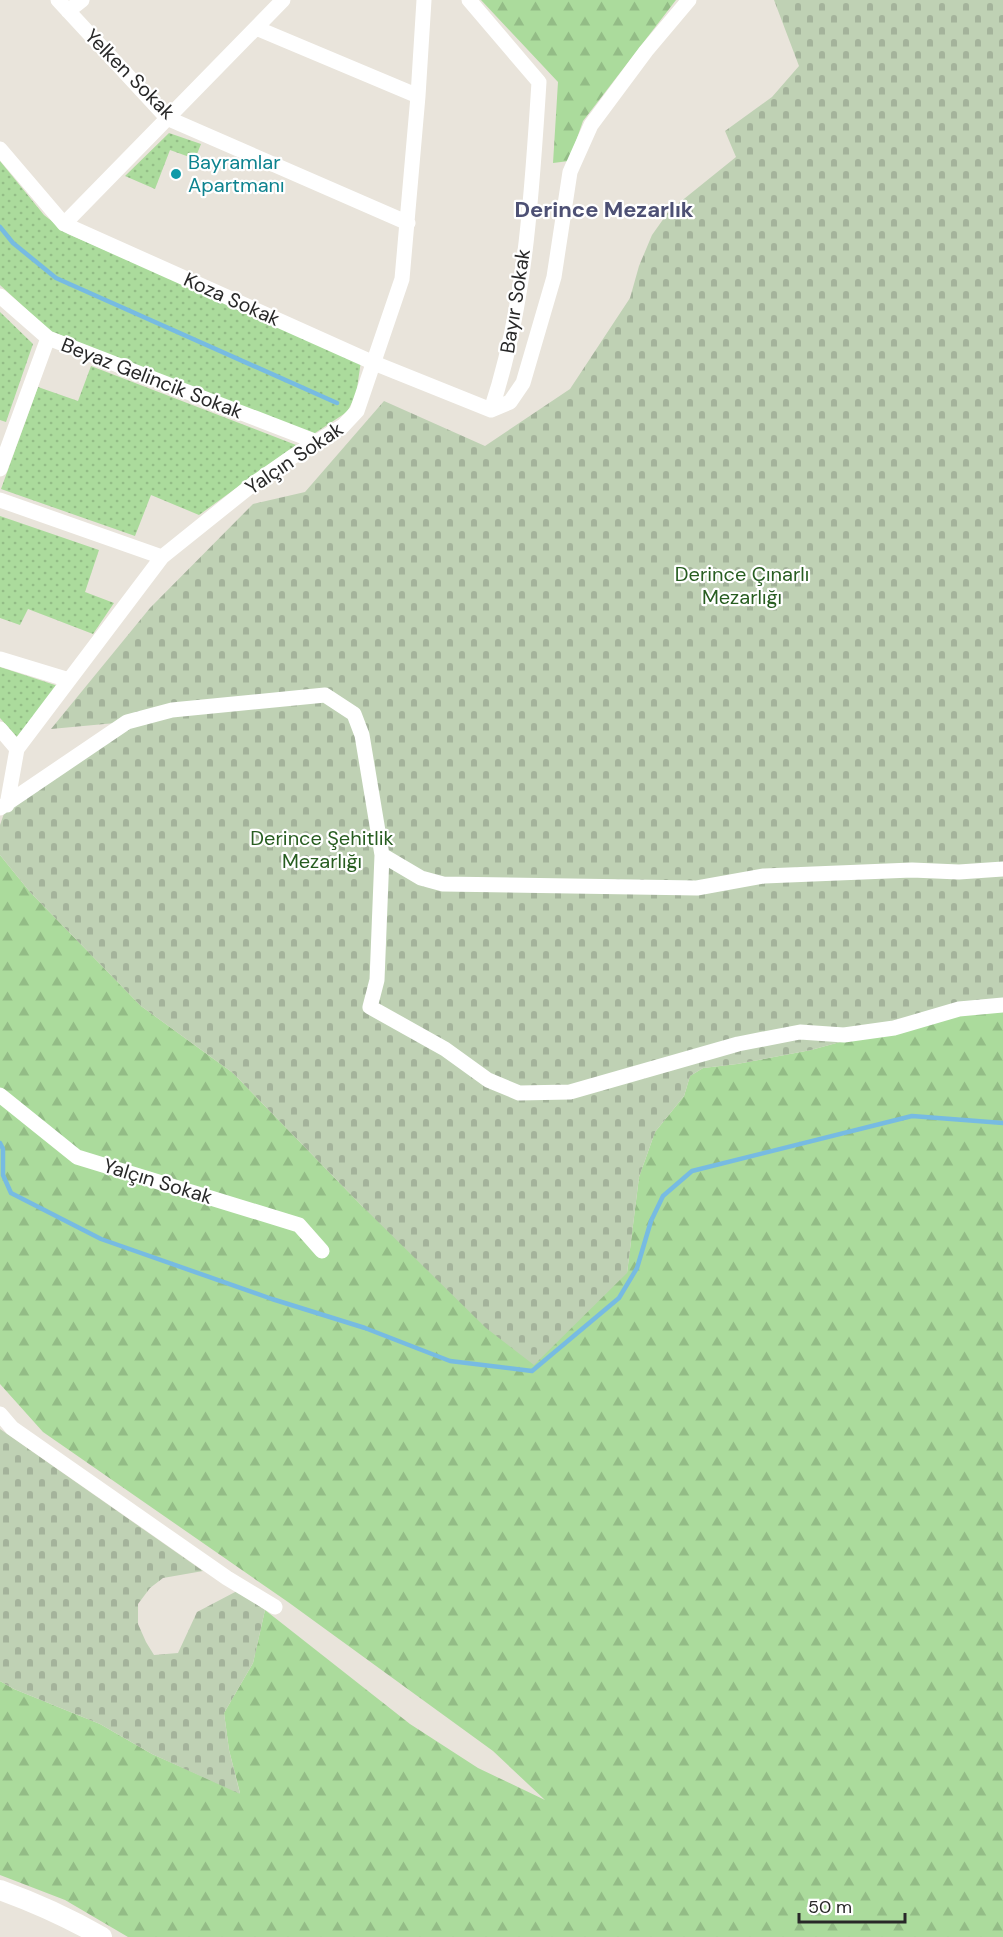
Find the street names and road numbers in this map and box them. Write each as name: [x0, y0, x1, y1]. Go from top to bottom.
street label: Yelken Sokak: [79, 23, 181, 125]
street label: Bayır Sokak: [494, 247, 536, 355]
street label: Koza Sokak: [180, 266, 284, 332]
street label: Beyaz Gelincik Sokak: [58, 331, 246, 425]
street label: Yalçın Sokak: [240, 416, 348, 500]
street label: Yalçın Sokak: [100, 1152, 216, 1210]

